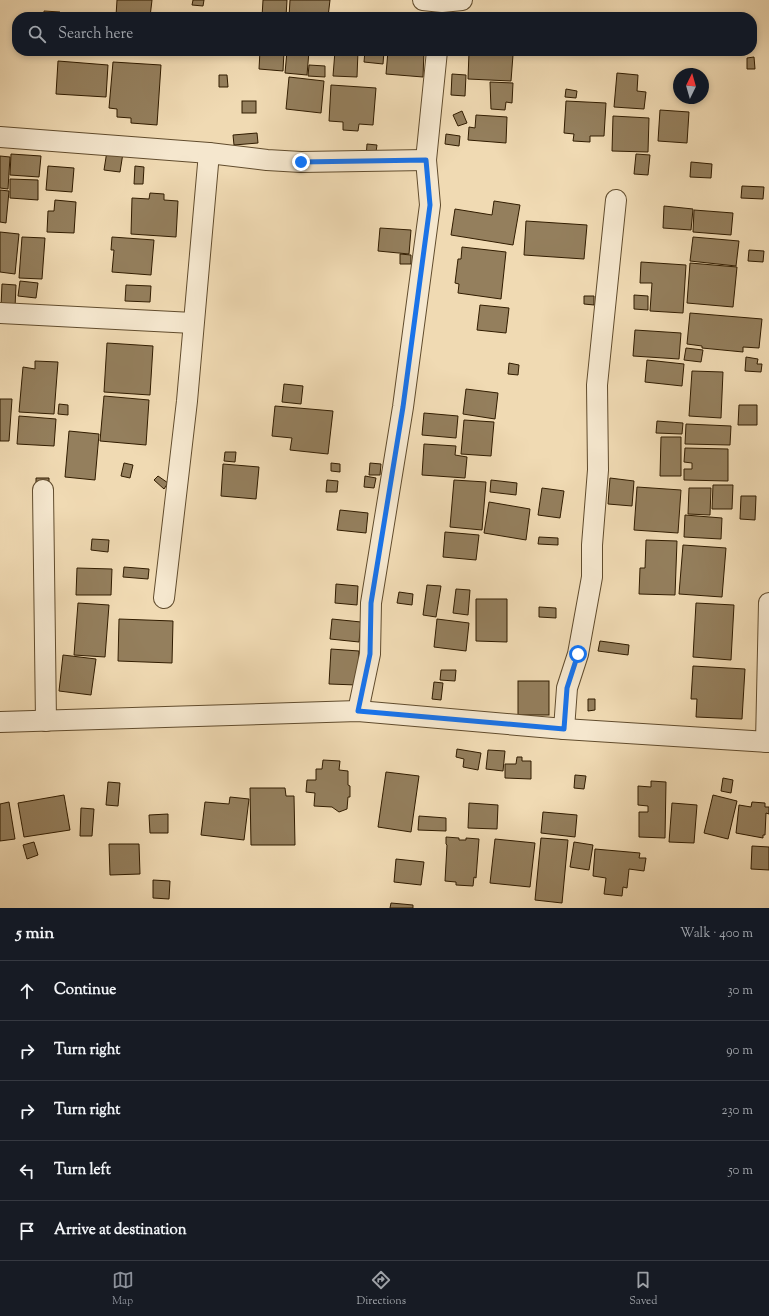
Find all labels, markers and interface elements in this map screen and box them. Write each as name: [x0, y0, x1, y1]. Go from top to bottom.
search box: [12, 12, 757, 56]
icon: search: [26, 23, 48, 45]
text: Search here: [58, 24, 133, 45]
north arrow: [673, 68, 709, 104]
route end: [292, 153, 310, 171]
route start: [569, 645, 587, 663]
text: 5 min: [16, 922, 54, 946]
text: Walk · 400 m: [680, 925, 753, 943]
icon: ahead: [16, 980, 38, 1002]
text: Continue: [54, 980, 116, 1001]
text: 30 m: [727, 982, 753, 1000]
icon: right: [16, 1040, 38, 1062]
text: Turn right: [54, 1040, 120, 1061]
text: 90 m: [726, 1042, 753, 1060]
icon: right: [16, 1100, 38, 1122]
text: Turn right: [54, 1100, 120, 1121]
text: 230 m: [721, 1102, 753, 1120]
icon: left: [16, 1160, 38, 1182]
text: Turn left: [54, 1160, 111, 1181]
text: 50 m: [728, 1162, 753, 1180]
icon: arrive: [16, 1220, 38, 1242]
text: Arrive at destination: [54, 1220, 187, 1241]
tab: Map: [112, 1269, 134, 1309]
tab: Directions: [357, 1269, 406, 1309]
tab: Saved: [629, 1269, 657, 1309]

